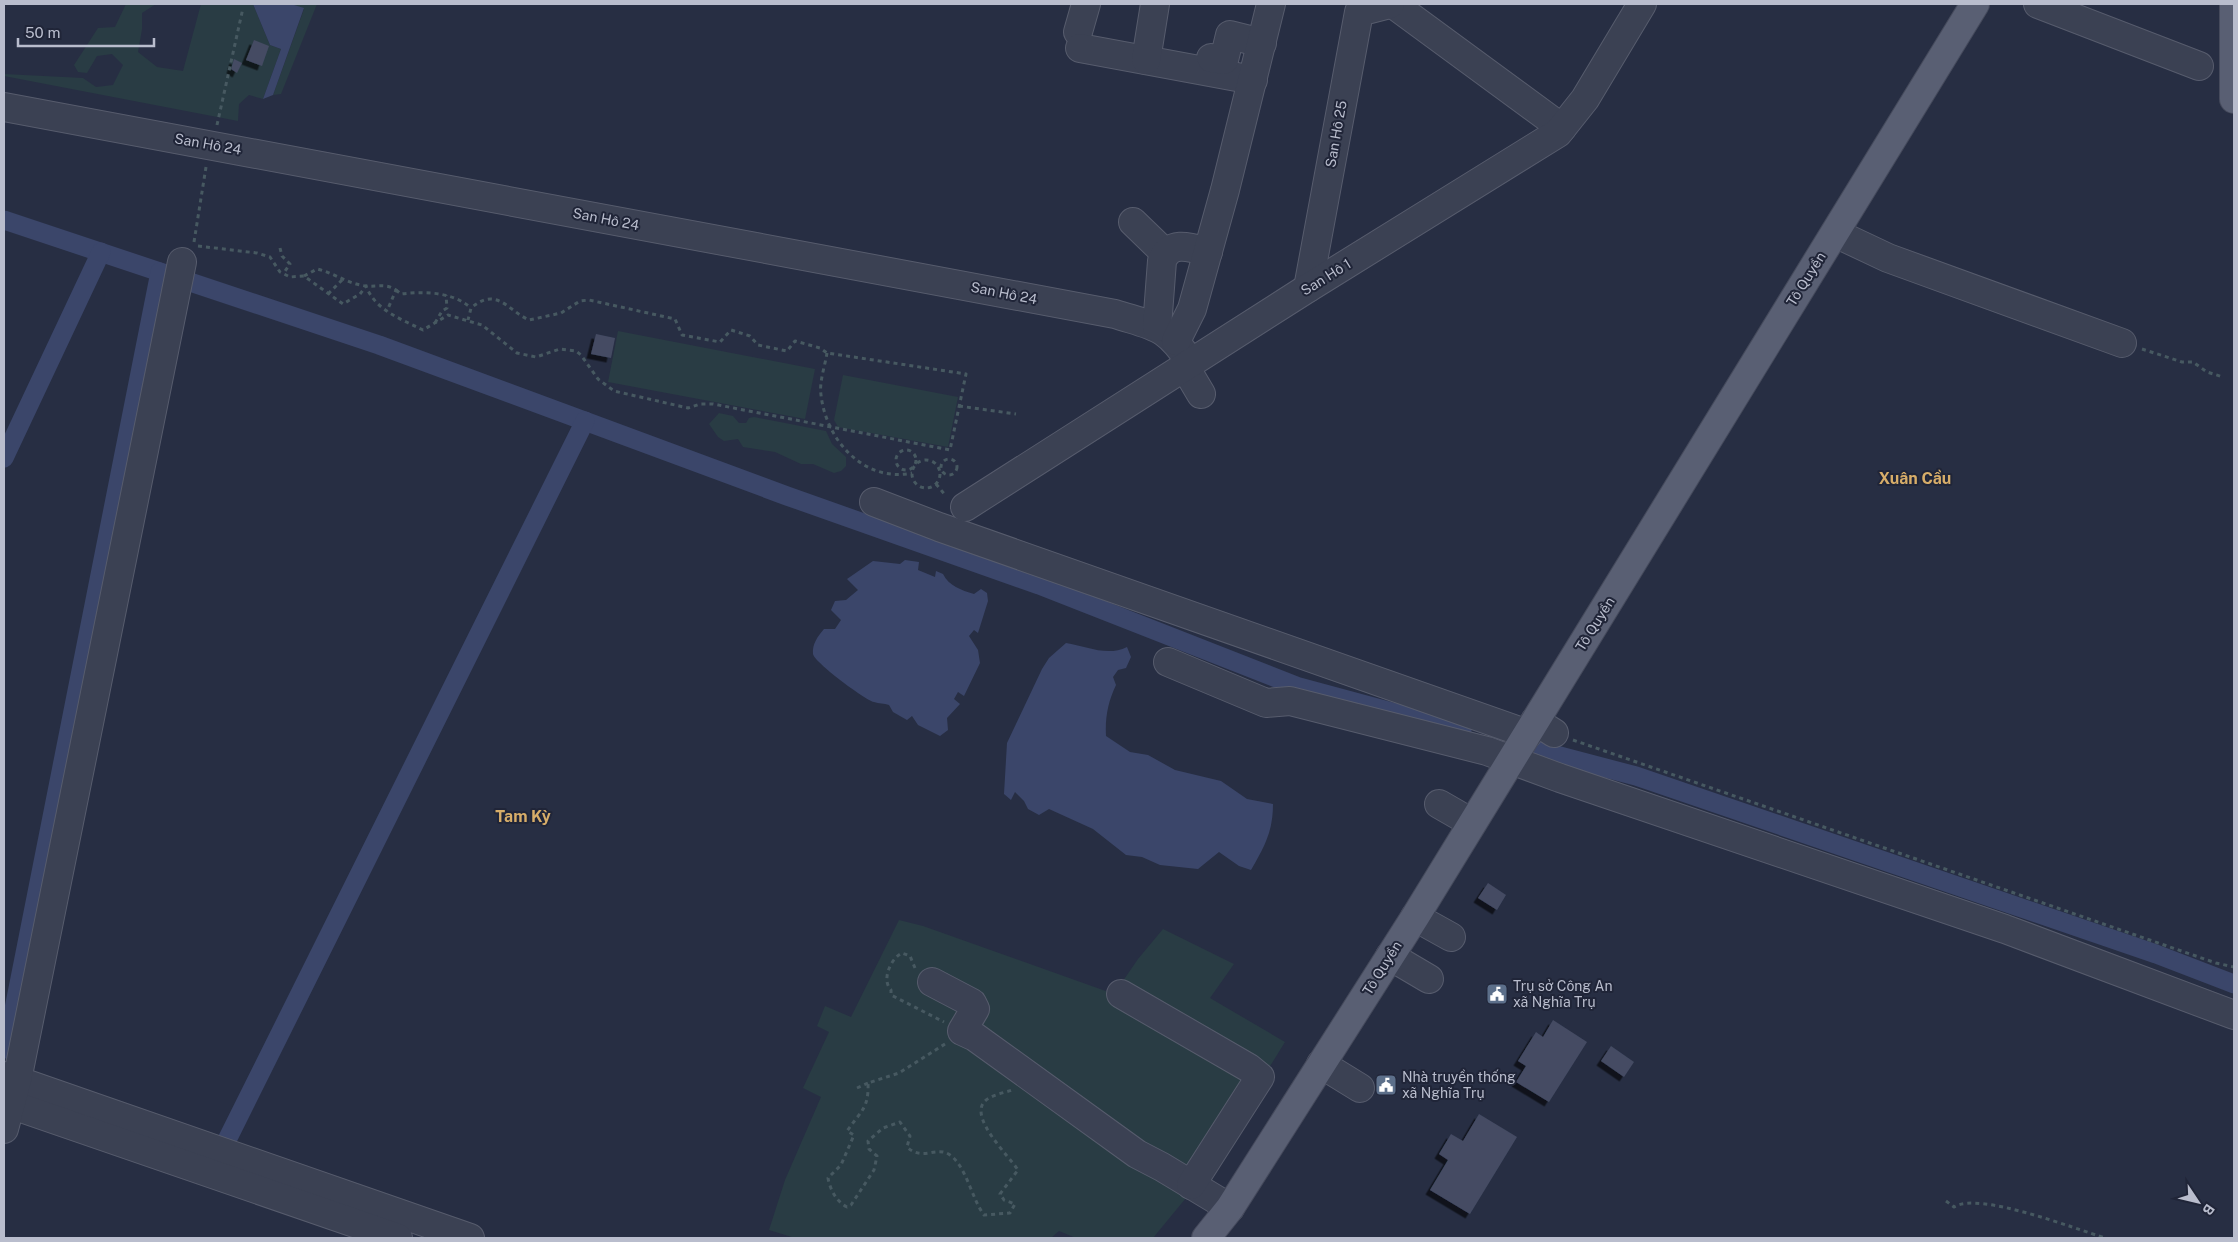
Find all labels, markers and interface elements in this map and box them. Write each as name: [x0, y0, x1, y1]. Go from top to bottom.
scale bar: [18, 15, 154, 47]
text: 50 m: [25, 24, 60, 41]
street label: San Hô 25: [1322, 99, 1350, 169]
street label: San Hô 24: [173, 130, 243, 158]
street label: San Hô 24: [571, 205, 641, 233]
street label: Tô Quyền: [1783, 249, 1829, 309]
street label: San Hô 1: [1298, 255, 1354, 299]
street label: San Hô 24: [969, 279, 1039, 307]
district label: Xuân Cầu: [1879, 469, 1951, 488]
street label: Tô Quyền: [1572, 594, 1618, 654]
district label: Tam Kỳ: [495, 807, 551, 826]
street label: Tô Quyền: [1359, 938, 1405, 998]
place label: Trụ sở Công An xã Nghĩa Trụ: [1513, 978, 1613, 1010]
public building icon: Trụ sở Công An xã Nghĩa Trụ: [1485, 982, 1509, 1006]
place label: Nhà truyền thống xã Nghĩa Trụ: [1402, 1069, 1516, 1101]
public building icon: Nhà truyền thống xã Nghĩa Trụ: [1374, 1073, 1398, 1097]
north arrow: [2173, 1177, 2223, 1227]
text: B: [2199, 1201, 2218, 1218]

